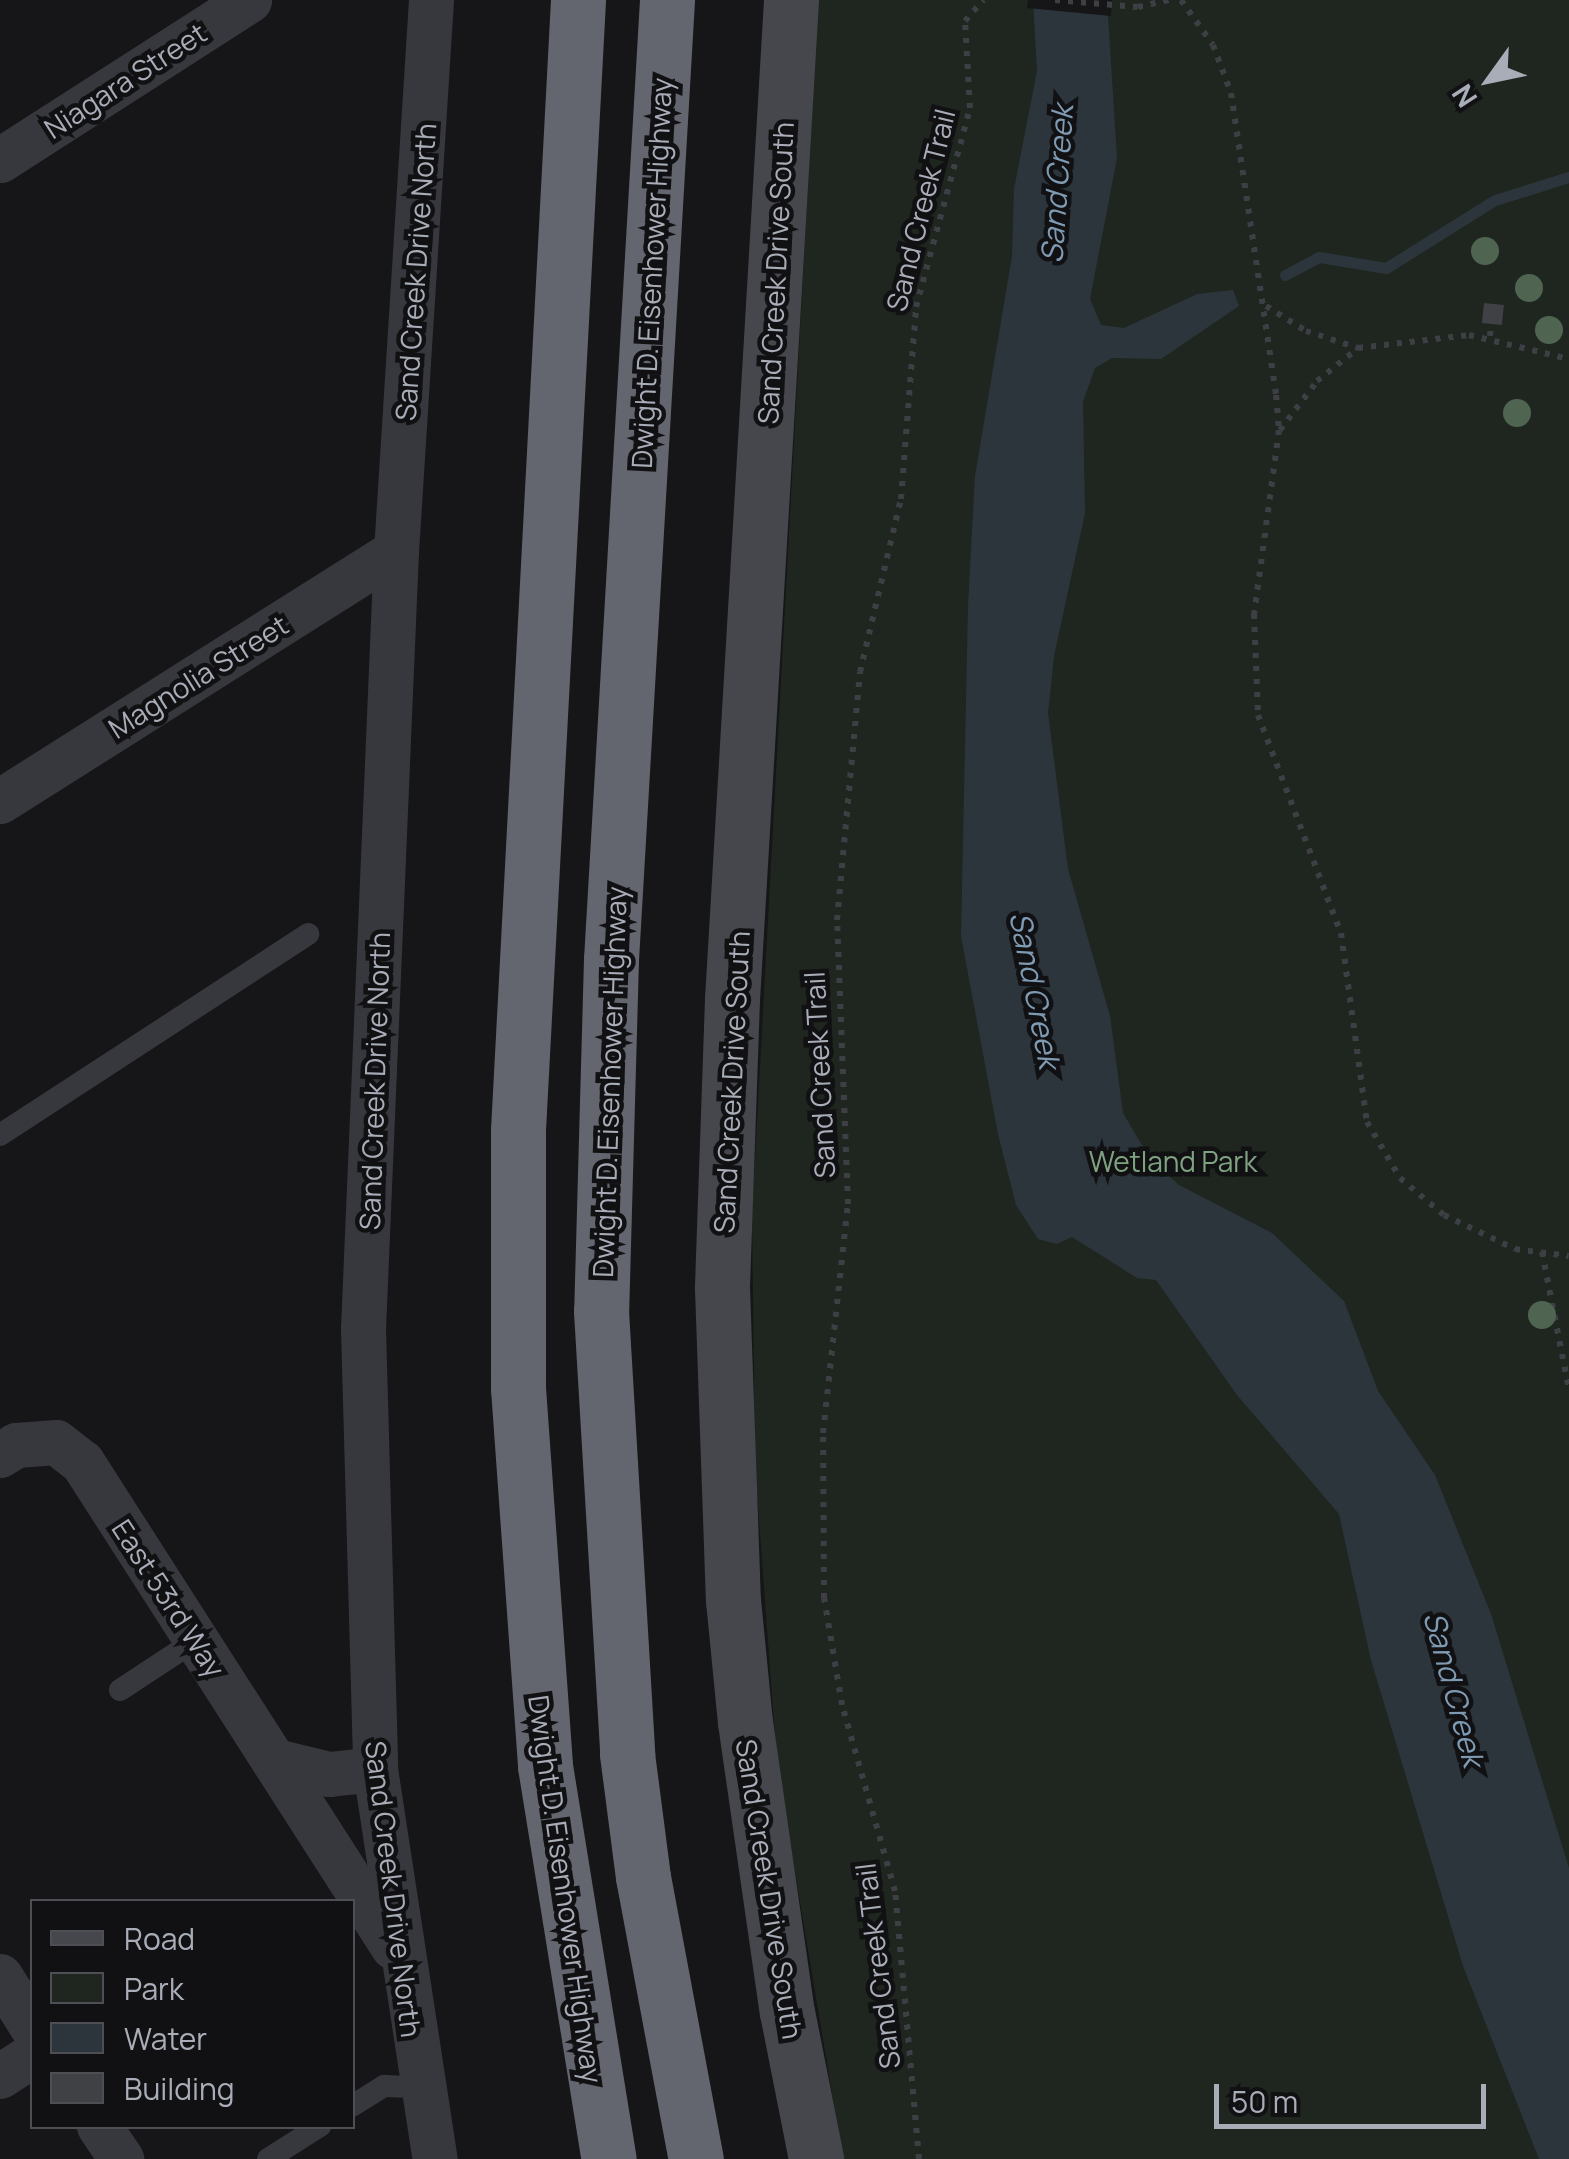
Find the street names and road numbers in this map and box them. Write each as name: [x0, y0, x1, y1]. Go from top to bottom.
street label: Niagara Street: [38, 15, 212, 145]
street label: Dwight D. Eisenhower Highway: [624, 77, 678, 469]
street label: Sand Creek Trail: [879, 105, 961, 315]
street label: Sand Creek Drive South: [750, 121, 800, 425]
street label: Sand Creek Drive North: [388, 122, 442, 422]
street label: Magnolia Street: [102, 607, 294, 745]
street label: Dwight D. Eisenhower Highway: [585, 886, 633, 1278]
street label: Sand Creek Drive South: [706, 930, 756, 1234]
street label: Sand Creek Drive North: [352, 931, 396, 1231]
street label: Sand Creek Trail: [797, 971, 841, 1179]
street label: East 53rd Way: [106, 1513, 232, 1683]
street label: Dwight D. Eisenhower Highway: [522, 1693, 610, 2085]
street label: Sand Creek Drive South: [730, 1737, 810, 2041]
street label: Sand Creek Drive North: [359, 1739, 429, 2039]
street label: Sand Creek Trail: [848, 1861, 906, 2071]

